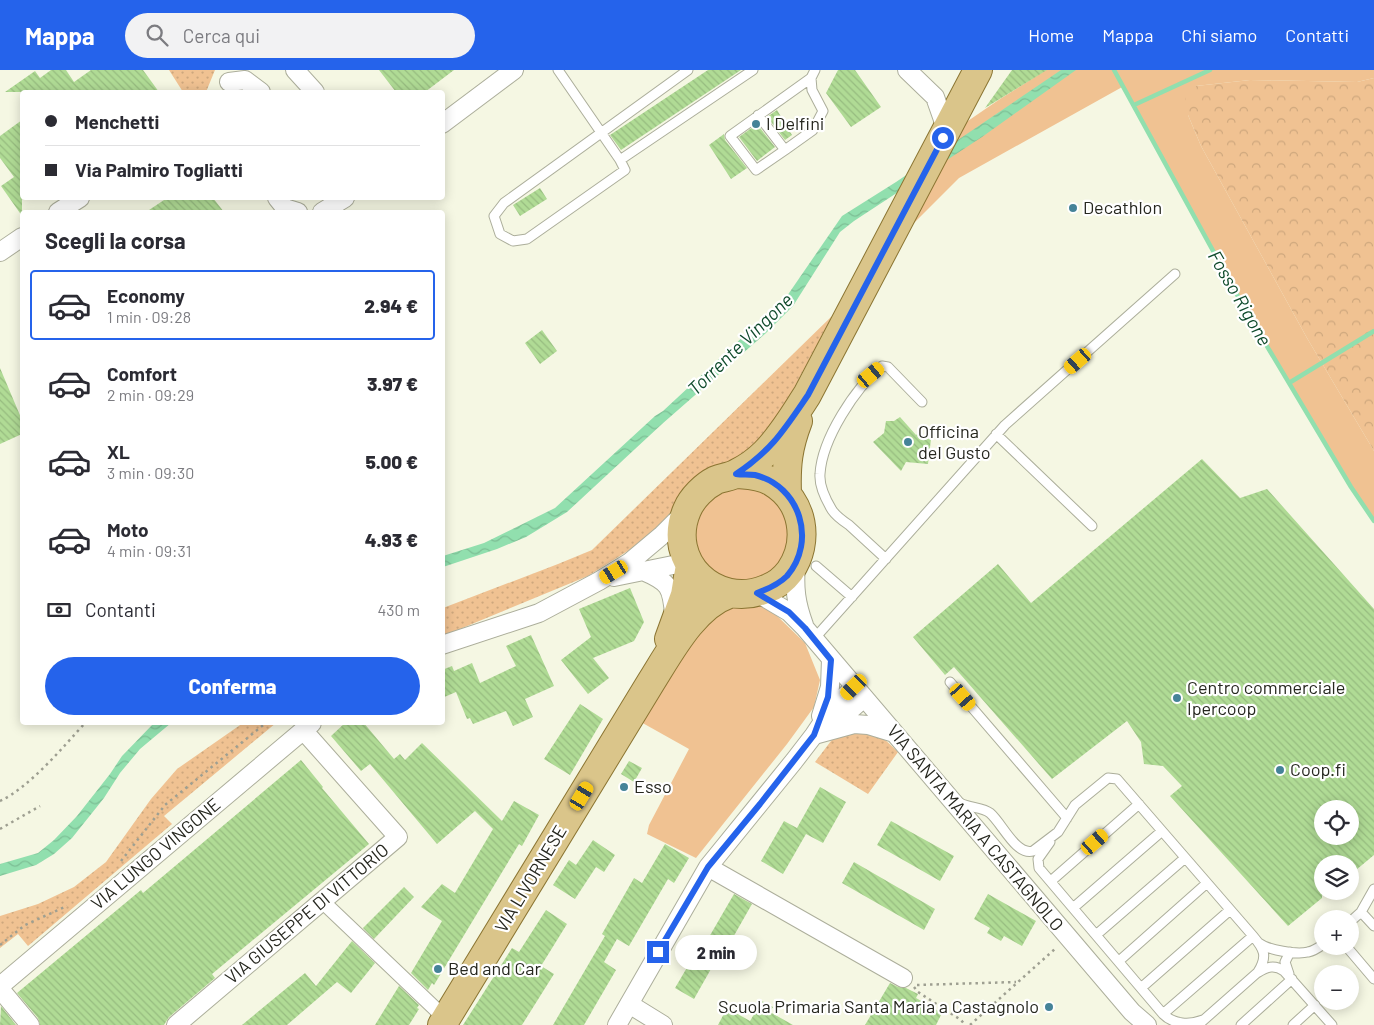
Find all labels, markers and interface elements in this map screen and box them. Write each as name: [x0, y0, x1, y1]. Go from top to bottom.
search box: [125, 13, 475, 58]
text: Mappa: [25, 21, 95, 50]
icon: search: [143, 21, 171, 49]
text: Cerca qui: [183, 24, 260, 47]
text: Home: [1028, 24, 1074, 46]
text: Mappa: [1102, 24, 1153, 46]
text: Chi siamo: [1181, 24, 1257, 46]
text: Contatti: [1285, 24, 1349, 46]
text: Menchetti: [75, 110, 159, 133]
place label: I Delfini: [766, 112, 824, 134]
marker: I Delfini: [750, 118, 762, 130]
route start: [932, 127, 954, 149]
text: Via Palmiro Togliatti: [75, 158, 243, 181]
place label: Decathlon: [1083, 196, 1162, 218]
marker: Decathlon: [1067, 202, 1079, 214]
text: Scegli la corsa: [45, 227, 186, 253]
water label: Fosso Rigone: [1204, 246, 1277, 350]
icon: car: [47, 283, 92, 328]
text: Economy: [107, 284, 185, 307]
water label: Torrente Vingone: [682, 288, 797, 400]
text: 2.94 €: [364, 294, 418, 317]
text: 1 min · 09:28: [107, 307, 191, 326]
car: [1061, 345, 1094, 377]
car: [854, 360, 887, 390]
icon: car: [47, 361, 92, 406]
text: Comfort: [107, 362, 177, 385]
text: 3.97 €: [367, 372, 418, 395]
text: 2 min · 09:29: [107, 385, 194, 404]
place label: Officina del Gusto: [918, 420, 991, 463]
marker: Officina del Gusto: [902, 436, 914, 448]
icon: car: [47, 439, 92, 484]
text: XL: [107, 440, 130, 463]
text: 5.00 €: [365, 450, 418, 473]
text: 3 min · 09:30: [107, 463, 194, 482]
icon: car: [47, 517, 92, 562]
text: Moto: [107, 518, 149, 541]
text: 4.93 €: [365, 528, 418, 551]
text: 4 min · 09:31: [107, 541, 191, 560]
car: [597, 558, 630, 586]
icon: cash: [45, 596, 73, 624]
text: Contanti: [85, 598, 156, 621]
text: 430 m: [377, 600, 420, 619]
button: Conferma: [45, 657, 420, 715]
car: [837, 671, 870, 703]
place label: Centro commerciale Ipercoop: [1187, 676, 1345, 719]
car: [947, 681, 978, 713]
marker: Centro commerciale Ipercoop: [1171, 692, 1183, 704]
street label: VIA SANTA MARIA A CASTAGNOLO: [883, 720, 1069, 935]
place label: Coop.fi: [1290, 758, 1346, 780]
marker: Coop.fi: [1274, 764, 1286, 776]
place label: Esso: [634, 775, 672, 797]
car: [567, 779, 596, 813]
marker: Esso: [618, 781, 630, 793]
street label: VIA LUNGO VINGONE: [86, 793, 225, 914]
map controls: [1314, 800, 1359, 1010]
button: locate: [1314, 800, 1359, 845]
street label: VIA LIVORNESE: [489, 821, 571, 936]
car: [1078, 826, 1111, 858]
street label: VIA GIUSEPPE DI VITTORIO: [220, 838, 393, 988]
button: layers: [1314, 855, 1359, 900]
button: +: [1314, 910, 1359, 955]
callout: 2 min: [676, 934, 758, 970]
route end: [647, 941, 669, 963]
text: 2 min: [697, 943, 735, 962]
place label: Bed and Car: [448, 957, 542, 979]
marker: Bed and Car: [432, 963, 444, 975]
button: −: [1314, 965, 1359, 1010]
place label: Scuola Primaria Santa Maria a Castagnolo: [718, 995, 1039, 1017]
marker: Scuola Primaria Santa Maria a Castagnolo: [1043, 1001, 1055, 1013]

